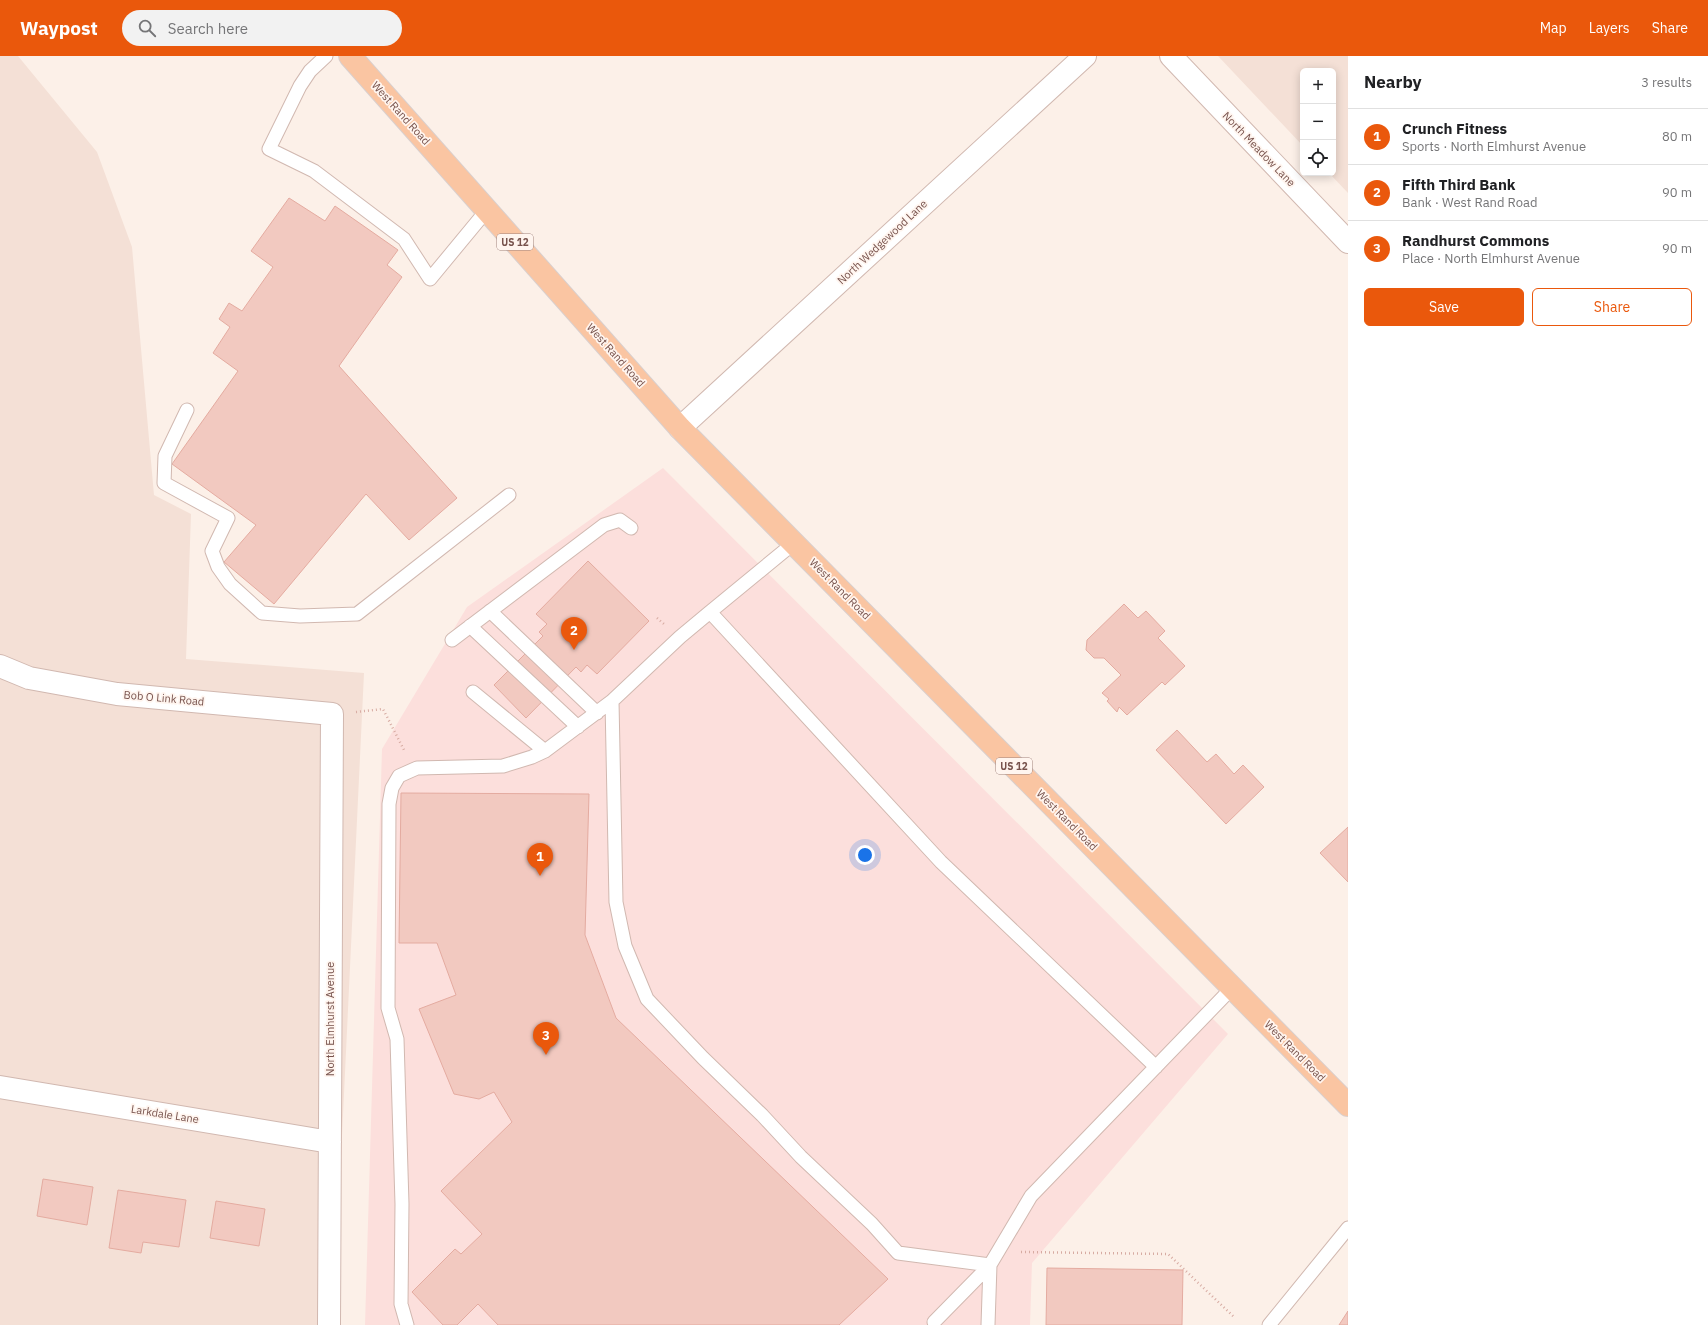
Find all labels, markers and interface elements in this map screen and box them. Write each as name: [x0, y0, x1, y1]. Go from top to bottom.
search box: [122, 10, 402, 46]
text: Waypost: [20, 16, 98, 40]
icon: search: [136, 17, 158, 39]
text: Search here: [168, 19, 248, 38]
text: Map: [1540, 19, 1567, 37]
text: Layers: [1589, 19, 1630, 37]
text: Share: [1652, 19, 1688, 37]
map controls: [1300, 68, 1336, 176]
button: +: [1300, 68, 1336, 104]
text: Nearby: [1364, 71, 1422, 93]
text: 3 results: [1641, 74, 1692, 91]
street label: West Rand Road: [369, 78, 433, 148]
button: −: [1300, 104, 1336, 140]
street label: North Meadow Lane: [1220, 109, 1298, 189]
text: Crunch Fitness: [1402, 119, 1507, 138]
text: 1: [1373, 128, 1381, 145]
text: 80 m: [1662, 128, 1692, 145]
text: Sports · North Elmhurst Avenue: [1402, 138, 1586, 155]
button: locate: [1300, 140, 1336, 176]
text: Fifth Third Bank: [1402, 175, 1516, 194]
text: 2: [1373, 184, 1381, 201]
text: 90 m: [1662, 184, 1692, 201]
text: Bank · West Rand Road: [1402, 194, 1537, 211]
street label: North Wedgewood Lane: [834, 197, 930, 287]
text: Randhurst Commons: [1402, 231, 1549, 250]
road number: US 12: [497, 234, 533, 250]
text: 3: [1373, 240, 1381, 257]
text: 90 m: [1662, 240, 1692, 257]
text: Place · North Elmhurst Avenue: [1402, 250, 1580, 267]
button: Save: [1364, 288, 1524, 326]
button: Share: [1532, 288, 1692, 326]
street label: West Rand Road: [584, 320, 648, 390]
street label: West Rand Road: [807, 556, 873, 622]
pin: 2: [561, 617, 587, 650]
street label: Bob O Link Road: [123, 688, 205, 708]
road number: US 12: [996, 758, 1032, 774]
street label: West Rand Road: [1034, 787, 1100, 853]
pin: 1: [527, 843, 553, 876]
your location: [855, 845, 875, 865]
street label: North Elmhurst Avenue: [323, 962, 337, 1076]
street label: West Rand Road: [1262, 1018, 1328, 1084]
pin: 3: [533, 1022, 559, 1055]
street label: Larkdale Lane: [130, 1102, 200, 1126]

